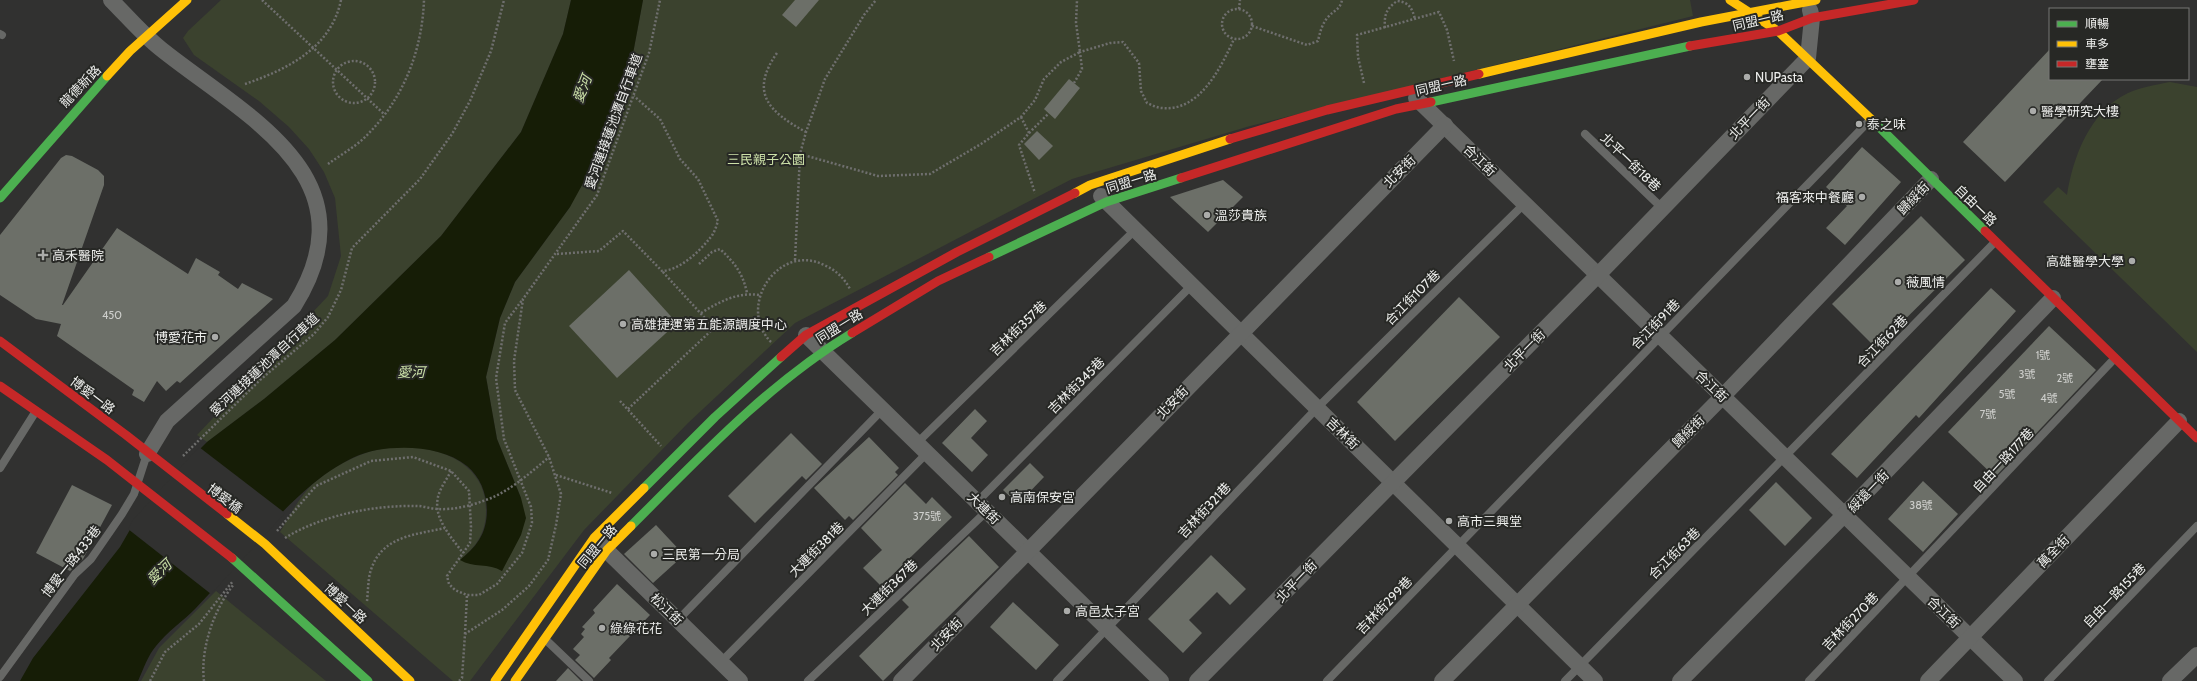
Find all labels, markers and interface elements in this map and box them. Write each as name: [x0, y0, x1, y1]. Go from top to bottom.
street label: 同盟一路: [1731, 6, 1785, 34]
legend: [2049, 8, 2189, 80]
text: 順暢: [2085, 16, 2109, 31]
text: 車多: [2085, 36, 2109, 51]
street label: 愛河連接蓮池潭自行車道: [581, 51, 645, 191]
text: 壅塞: [2085, 56, 2109, 71]
street label: 龍德新路: [56, 62, 104, 110]
place label: NUPasta: [1755, 69, 1804, 85]
water label: 愛河: [569, 70, 596, 105]
street label: 同盟一路: [1414, 71, 1468, 99]
marker: NUPasta: [1742, 72, 1752, 82]
street label: 北平一街: [1725, 94, 1773, 142]
place label: 醫學研究大樓: [2041, 103, 2119, 119]
marker: 醫學研究大樓: [2028, 106, 2038, 116]
place label: 泰之味: [1867, 116, 1906, 132]
marker: 泰之味: [1854, 119, 1864, 129]
street label: 北平一街18巷: [1598, 129, 1664, 195]
street label: 合江街: [1460, 141, 1500, 179]
park label: 三民親子公園: [727, 151, 805, 167]
street label: 北安街: [1380, 152, 1418, 190]
street label: 同盟一路: [1104, 166, 1158, 196]
street label: 歸綏街: [1894, 178, 1932, 218]
street label: 自由一路: [1952, 181, 2000, 229]
place label: 福客來中餐廳: [1776, 189, 1854, 205]
marker: 福客來中餐廳: [1857, 192, 1867, 202]
place label: 溫莎貴族: [1215, 207, 1267, 223]
marker: 溫莎貴族: [1202, 210, 1212, 220]
place label: 高禾醫院: [52, 247, 104, 263]
marker: 高禾醫院: [37, 249, 49, 261]
place label: 高雄醫學大學: [2046, 253, 2124, 269]
marker: 高雄醫學大學: [2127, 256, 2137, 266]
street label: 合江街107巷: [1381, 266, 1443, 328]
place label: 薇風情: [1906, 274, 1945, 290]
marker: 薇風情: [1893, 277, 1903, 287]
street label: 合江街91巷: [1627, 296, 1683, 352]
street label: 吉林街357巷: [986, 297, 1050, 359]
street label: 同盟一路: [813, 305, 865, 347]
house number: 450: [102, 308, 122, 322]
street label: 愛河連接蓮池潭自行車道: [206, 309, 322, 419]
street label: 合江街62巷: [1853, 312, 1911, 370]
place label: 高雄捷運第五能源調度中心: [631, 316, 787, 332]
marker: 高雄捷運第五能源調度中心: [618, 319, 628, 329]
street label: 北平一街: [1500, 326, 1548, 374]
place label: 博愛花市: [155, 329, 207, 345]
marker: 博愛花市: [210, 332, 220, 342]
house number: 1號: [2036, 348, 2050, 362]
street label: 吉林街345巷: [1044, 353, 1108, 417]
water label: 愛河: [397, 363, 428, 381]
street label: 合江街: [1692, 367, 1732, 405]
house number: 3號: [2019, 367, 2035, 381]
house number: 2號: [2057, 371, 2073, 385]
street label: 博愛一路: [67, 373, 119, 417]
street label: 北安街: [1153, 382, 1191, 422]
house number: 5號: [1999, 387, 2015, 401]
house number: 4號: [2040, 391, 2058, 405]
house number: 7號: [1980, 407, 1996, 421]
street label: 歸綏街: [1669, 412, 1707, 450]
street label: 吉林街: [1323, 414, 1363, 452]
street label: 自由一路177巷: [1969, 424, 2037, 496]
street label: 綏遠一街: [1844, 467, 1892, 515]
street label: 吉林街321巷: [1174, 479, 1234, 541]
street label: 博愛橋: [205, 480, 245, 516]
street label: 大連街: [964, 489, 1004, 527]
place label: 高南保安宮: [1010, 489, 1075, 505]
marker: 高南保安宮: [997, 492, 1007, 502]
house number: 38號: [1909, 498, 1933, 512]
house number: 375號: [913, 509, 941, 523]
place label: 高市三興堂: [1457, 513, 1522, 529]
marker: 高市三興堂: [1444, 516, 1454, 526]
street label: 大連街381巷: [785, 518, 847, 580]
street label: 同盟一路: [574, 521, 620, 571]
street label: 博愛一路433巷: [38, 522, 104, 600]
street label: 合江街63巷: [1645, 524, 1703, 582]
street label: 萬全街: [2034, 531, 2072, 571]
place label: 三民第一分局: [662, 546, 740, 562]
marker: 三民第一分局: [649, 549, 659, 559]
water label: 愛河: [143, 554, 177, 588]
street label: 大連街367巷: [857, 556, 921, 618]
street label: 北平一街: [1272, 557, 1320, 605]
street label: 自由一路155巷: [2079, 559, 2149, 631]
street label: 吉林街299巷: [1353, 573, 1415, 637]
street label: 博愛一路: [322, 579, 370, 627]
street label: 吉林街270巷: [1818, 589, 1882, 653]
street label: 松江街: [647, 590, 687, 628]
street label: 合江街: [1924, 593, 1964, 631]
place label: 高邑太子宮: [1075, 603, 1140, 619]
marker: 高邑太子宮: [1062, 606, 1072, 616]
street label: 北安街: [927, 614, 965, 654]
place label: 綠綠花花: [610, 620, 662, 636]
marker: 綠綠花花: [597, 623, 607, 633]

